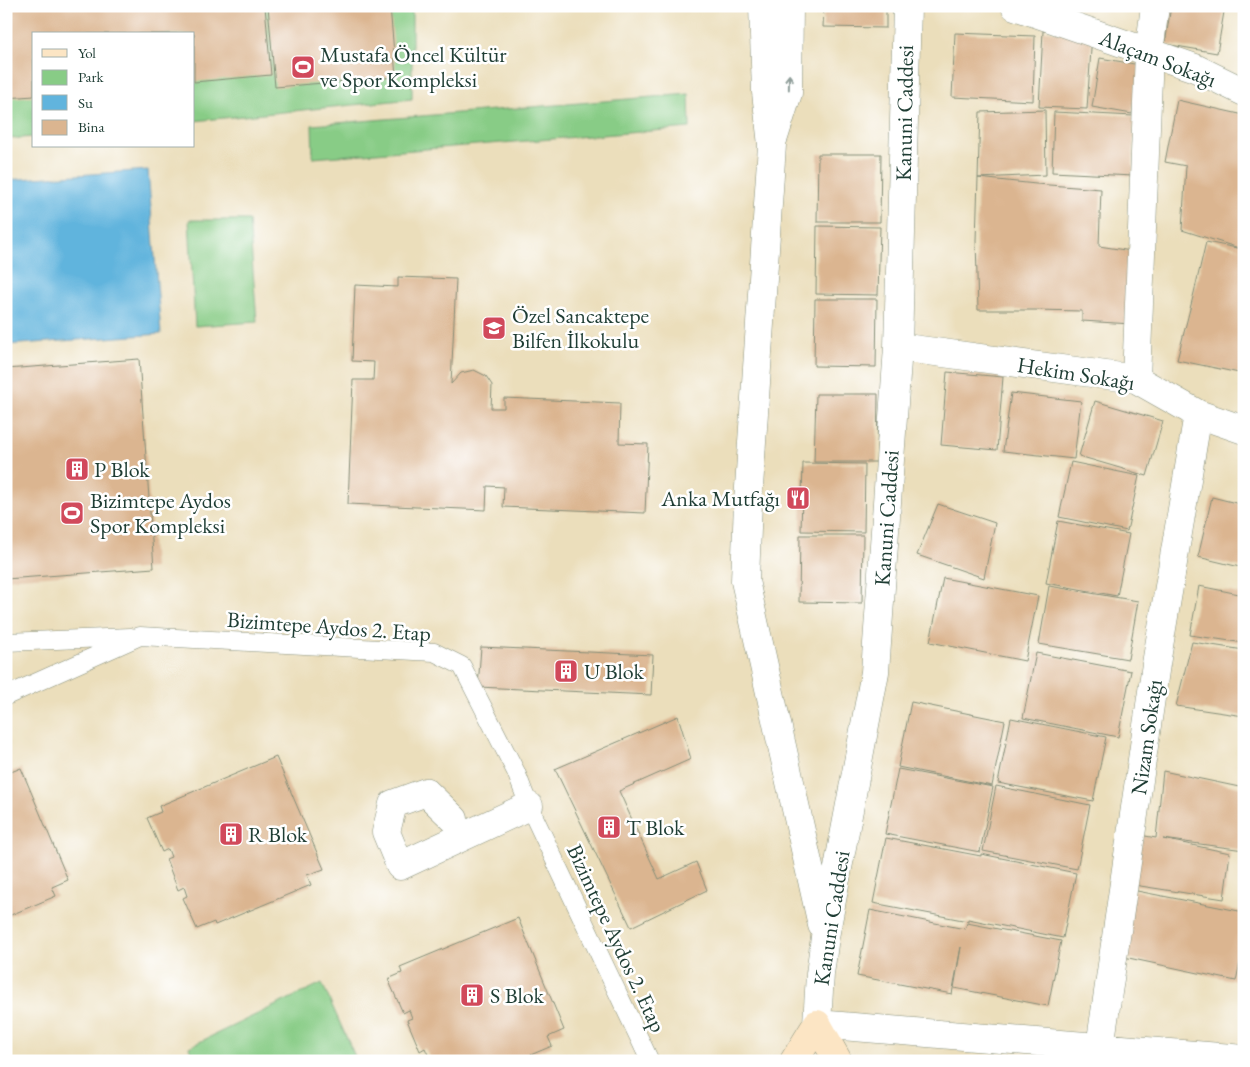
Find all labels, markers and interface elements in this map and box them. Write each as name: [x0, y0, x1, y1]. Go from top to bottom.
street label: Alaçam Sokağı: [1094, 23, 1220, 94]
legend: [32, 32, 195, 148]
place label: Mustafa Öncel Kültür ve Spor Kompleksi: [320, 40, 507, 94]
text: Yol: [78, 43, 96, 62]
street label: Kanuni Caddesi: [889, 45, 920, 181]
sports icon: Mustafa Öncel Kültür ve Spor Kompleksi: [290, 54, 316, 80]
text: Park: [78, 67, 105, 86]
one-way arrow: [784, 74, 793, 90]
text: Su: [78, 93, 93, 112]
text: Bina: [78, 117, 104, 136]
place label: Özel Sancaktepe Bilfen İlkokulu: [512, 301, 650, 355]
school or university icon: Özel Sancaktepe Bilfen İlkokulu: [481, 315, 507, 341]
street label: Hekim Sokağı: [1015, 350, 1137, 397]
street label: Kanuni Caddesi: [867, 449, 906, 587]
place label: P Blok: [94, 455, 150, 484]
building icon: P Blok: [64, 456, 90, 482]
place label: Anka Mutfağı: [660, 484, 780, 513]
restaurant icon: Anka Mutfağı: [785, 485, 811, 511]
place label: Bizimtepe Aydos Spor Kompleksi: [90, 486, 231, 540]
sports icon: Bizimtepe Aydos Spor Kompleksi: [59, 500, 85, 526]
street label: Bizimtepe Aydos 2. Etap: [226, 605, 432, 648]
place label: U Blok: [584, 657, 644, 686]
building icon: U Blok: [553, 658, 579, 684]
street label: Nizam Sokağı: [1124, 677, 1169, 797]
place label: T Blok: [626, 813, 685, 842]
building icon: T Blok: [596, 814, 622, 840]
place label: R Blok: [248, 820, 308, 849]
building icon: R Blok: [218, 821, 244, 847]
street label: Bizimtepe Aydos 2. Etap: [560, 839, 673, 1037]
street label: Kanuni Caddesi: [807, 849, 856, 988]
place label: S Blok: [490, 981, 544, 1010]
building icon: S Blok: [459, 982, 485, 1008]

